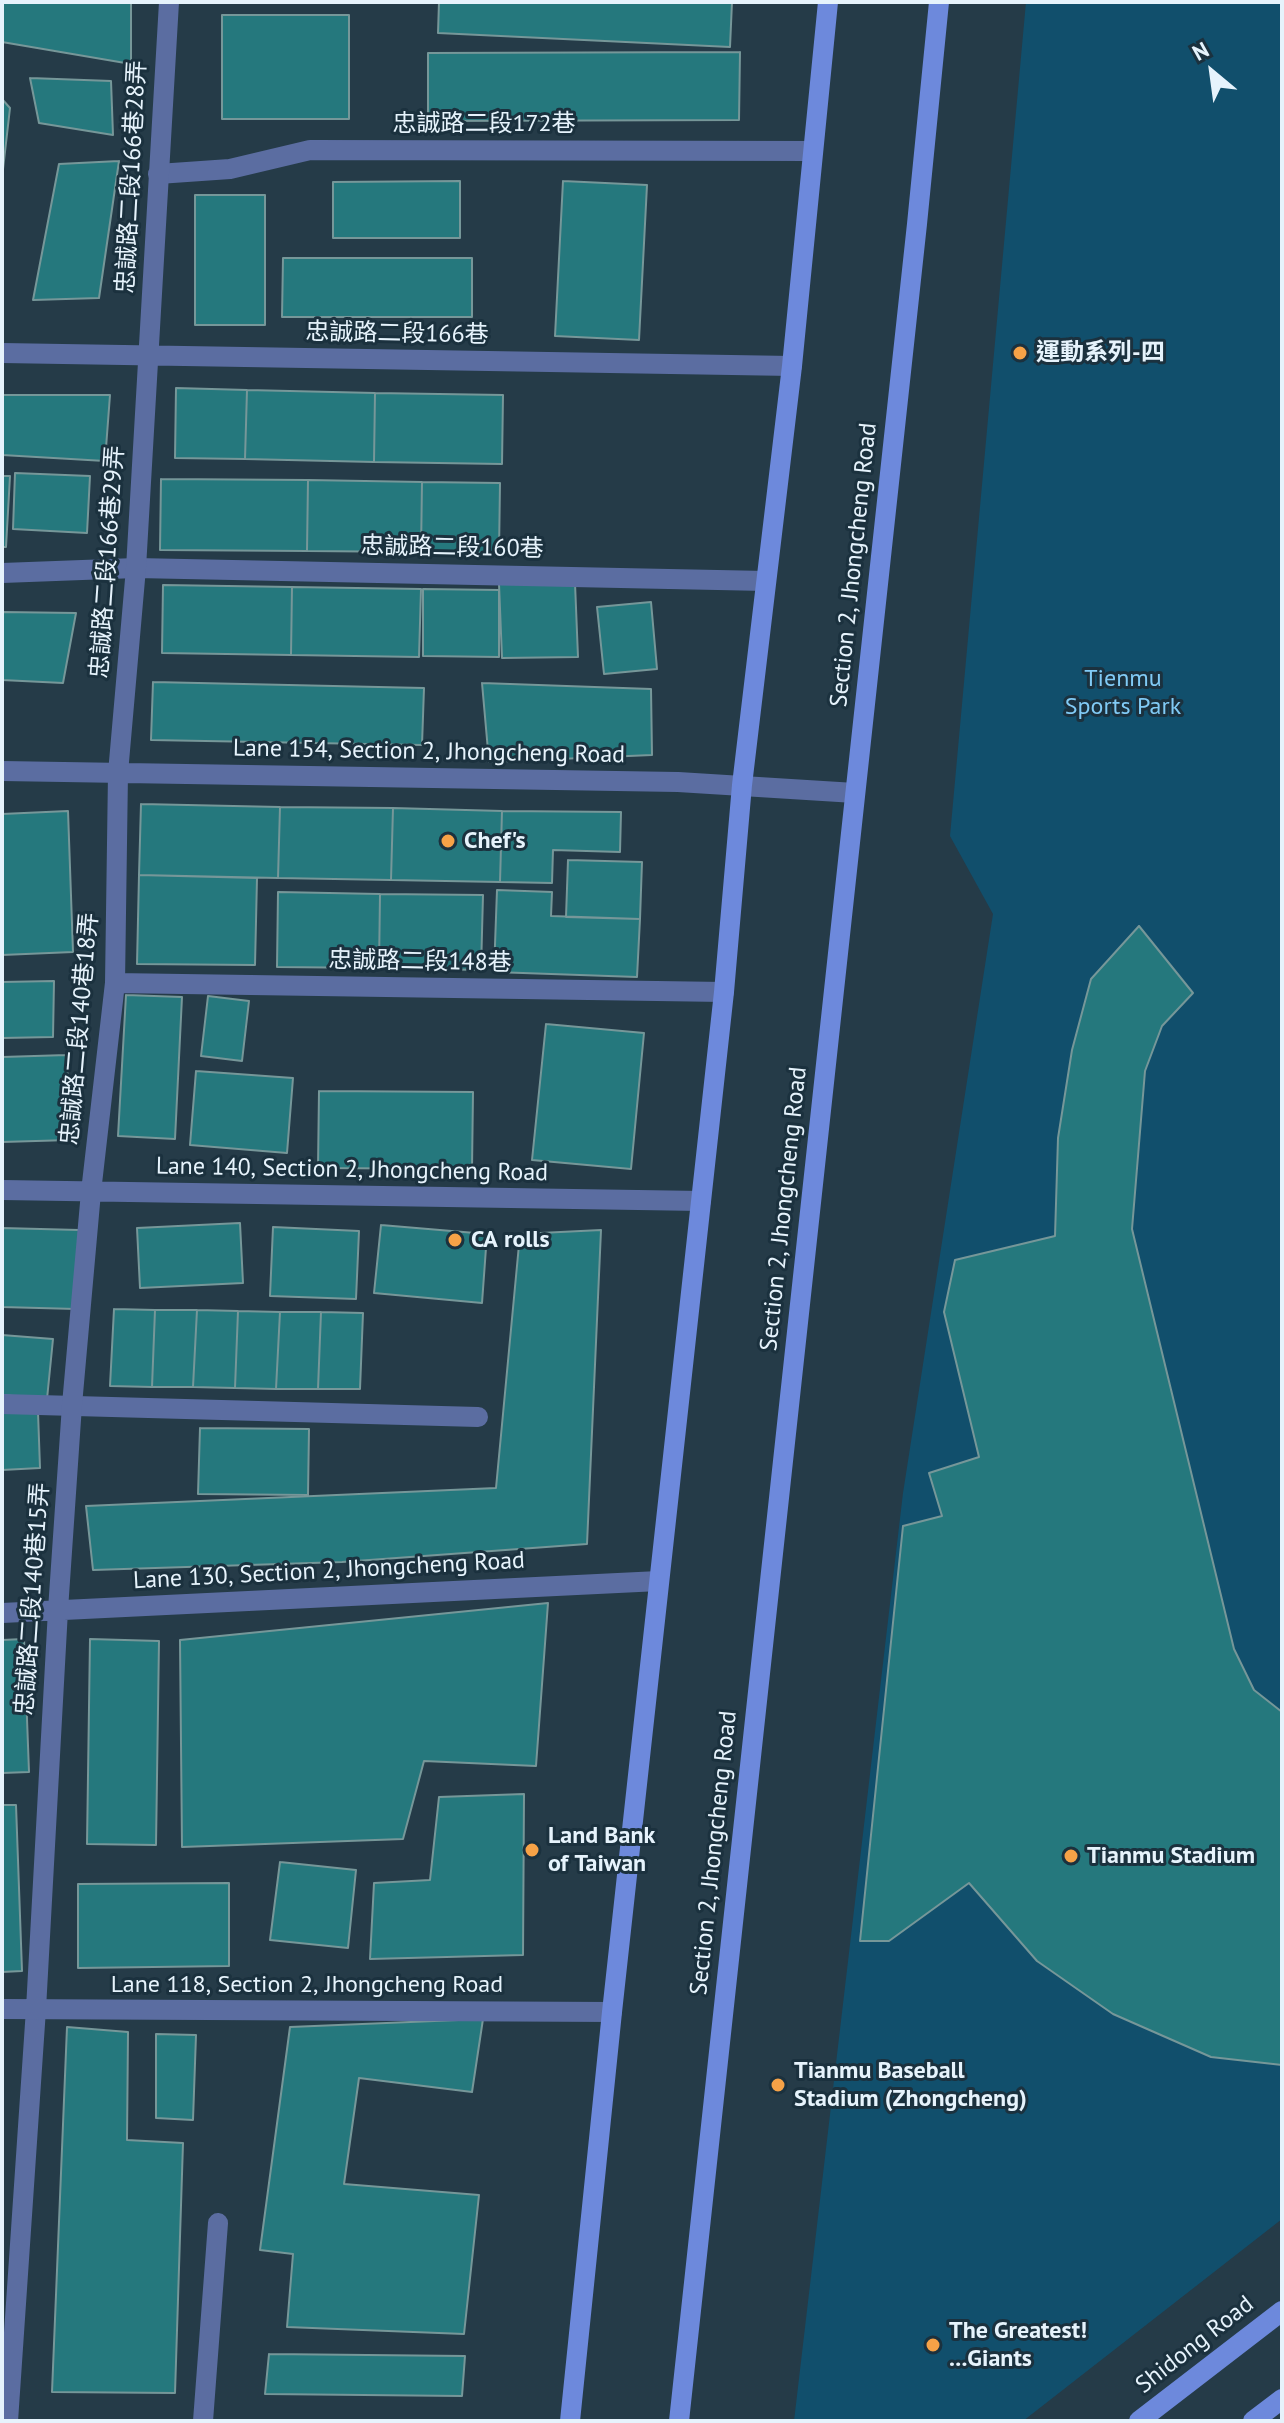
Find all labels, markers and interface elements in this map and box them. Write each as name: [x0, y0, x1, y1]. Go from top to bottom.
north arrow: [1172, 32, 1252, 112]
text: N: [1187, 35, 1213, 67]
street label: 忠誠路二段166巷28弄: [112, 60, 152, 294]
street label: 忠誠路二段172巷: [392, 110, 576, 138]
street label: 忠誠路二段166巷: [305, 318, 489, 350]
place label: 運動系列-四: [1036, 339, 1165, 367]
marker: 運動系列-四: [1011, 344, 1029, 362]
street label: Section 2, Jhongcheng Road: [825, 421, 883, 709]
street label: 忠誠路二段166巷29弄: [85, 445, 131, 679]
street label: 忠誠路二段160巷: [360, 532, 544, 564]
park label: Tienmu Sports Park: [1065, 665, 1181, 721]
street label: Lane 154, Section 2, Jhongcheng Road: [233, 734, 625, 770]
place label: Chef's: [464, 827, 526, 855]
marker: Chef's: [439, 832, 457, 850]
street label: 忠誠路二段140巷18弄: [55, 911, 105, 1147]
street label: 忠誠路二段148巷: [328, 946, 512, 978]
street label: Section 2, Jhongcheng Road: [755, 1065, 813, 1353]
street label: Lane 140, Section 2, Jhongcheng Road: [156, 1152, 548, 1188]
place label: CA rolls: [471, 1226, 550, 1254]
marker: CA rolls: [446, 1231, 464, 1249]
street label: 忠誠路二段140巷15弄: [10, 1482, 56, 1716]
street label: Lane 130, Section 2, Jhongcheng Road: [132, 1546, 526, 1596]
street label: Section 2, Jhongcheng Road: [685, 1709, 743, 1997]
place label: Land Bank of Taiwan: [548, 1822, 655, 1878]
marker: Land Bank of Taiwan: [523, 1841, 541, 1859]
place label: Tianmu Stadium: [1087, 1842, 1255, 1870]
marker: Tianmu Stadium: [1062, 1847, 1080, 1865]
street label: Lane 118, Section 2, Jhongcheng Road: [111, 1971, 503, 1999]
place label: Tianmu Baseball Stadium (Zhongcheng): [794, 2057, 1027, 2113]
marker: Tianmu Baseball Stadium (Zhongcheng): [769, 2076, 787, 2094]
street label: Shidong Road: [1130, 2290, 1260, 2400]
place label: The Greatest! ...Giants: [949, 2317, 1087, 2373]
marker: The Greatest! ...Giants: [924, 2336, 942, 2354]

